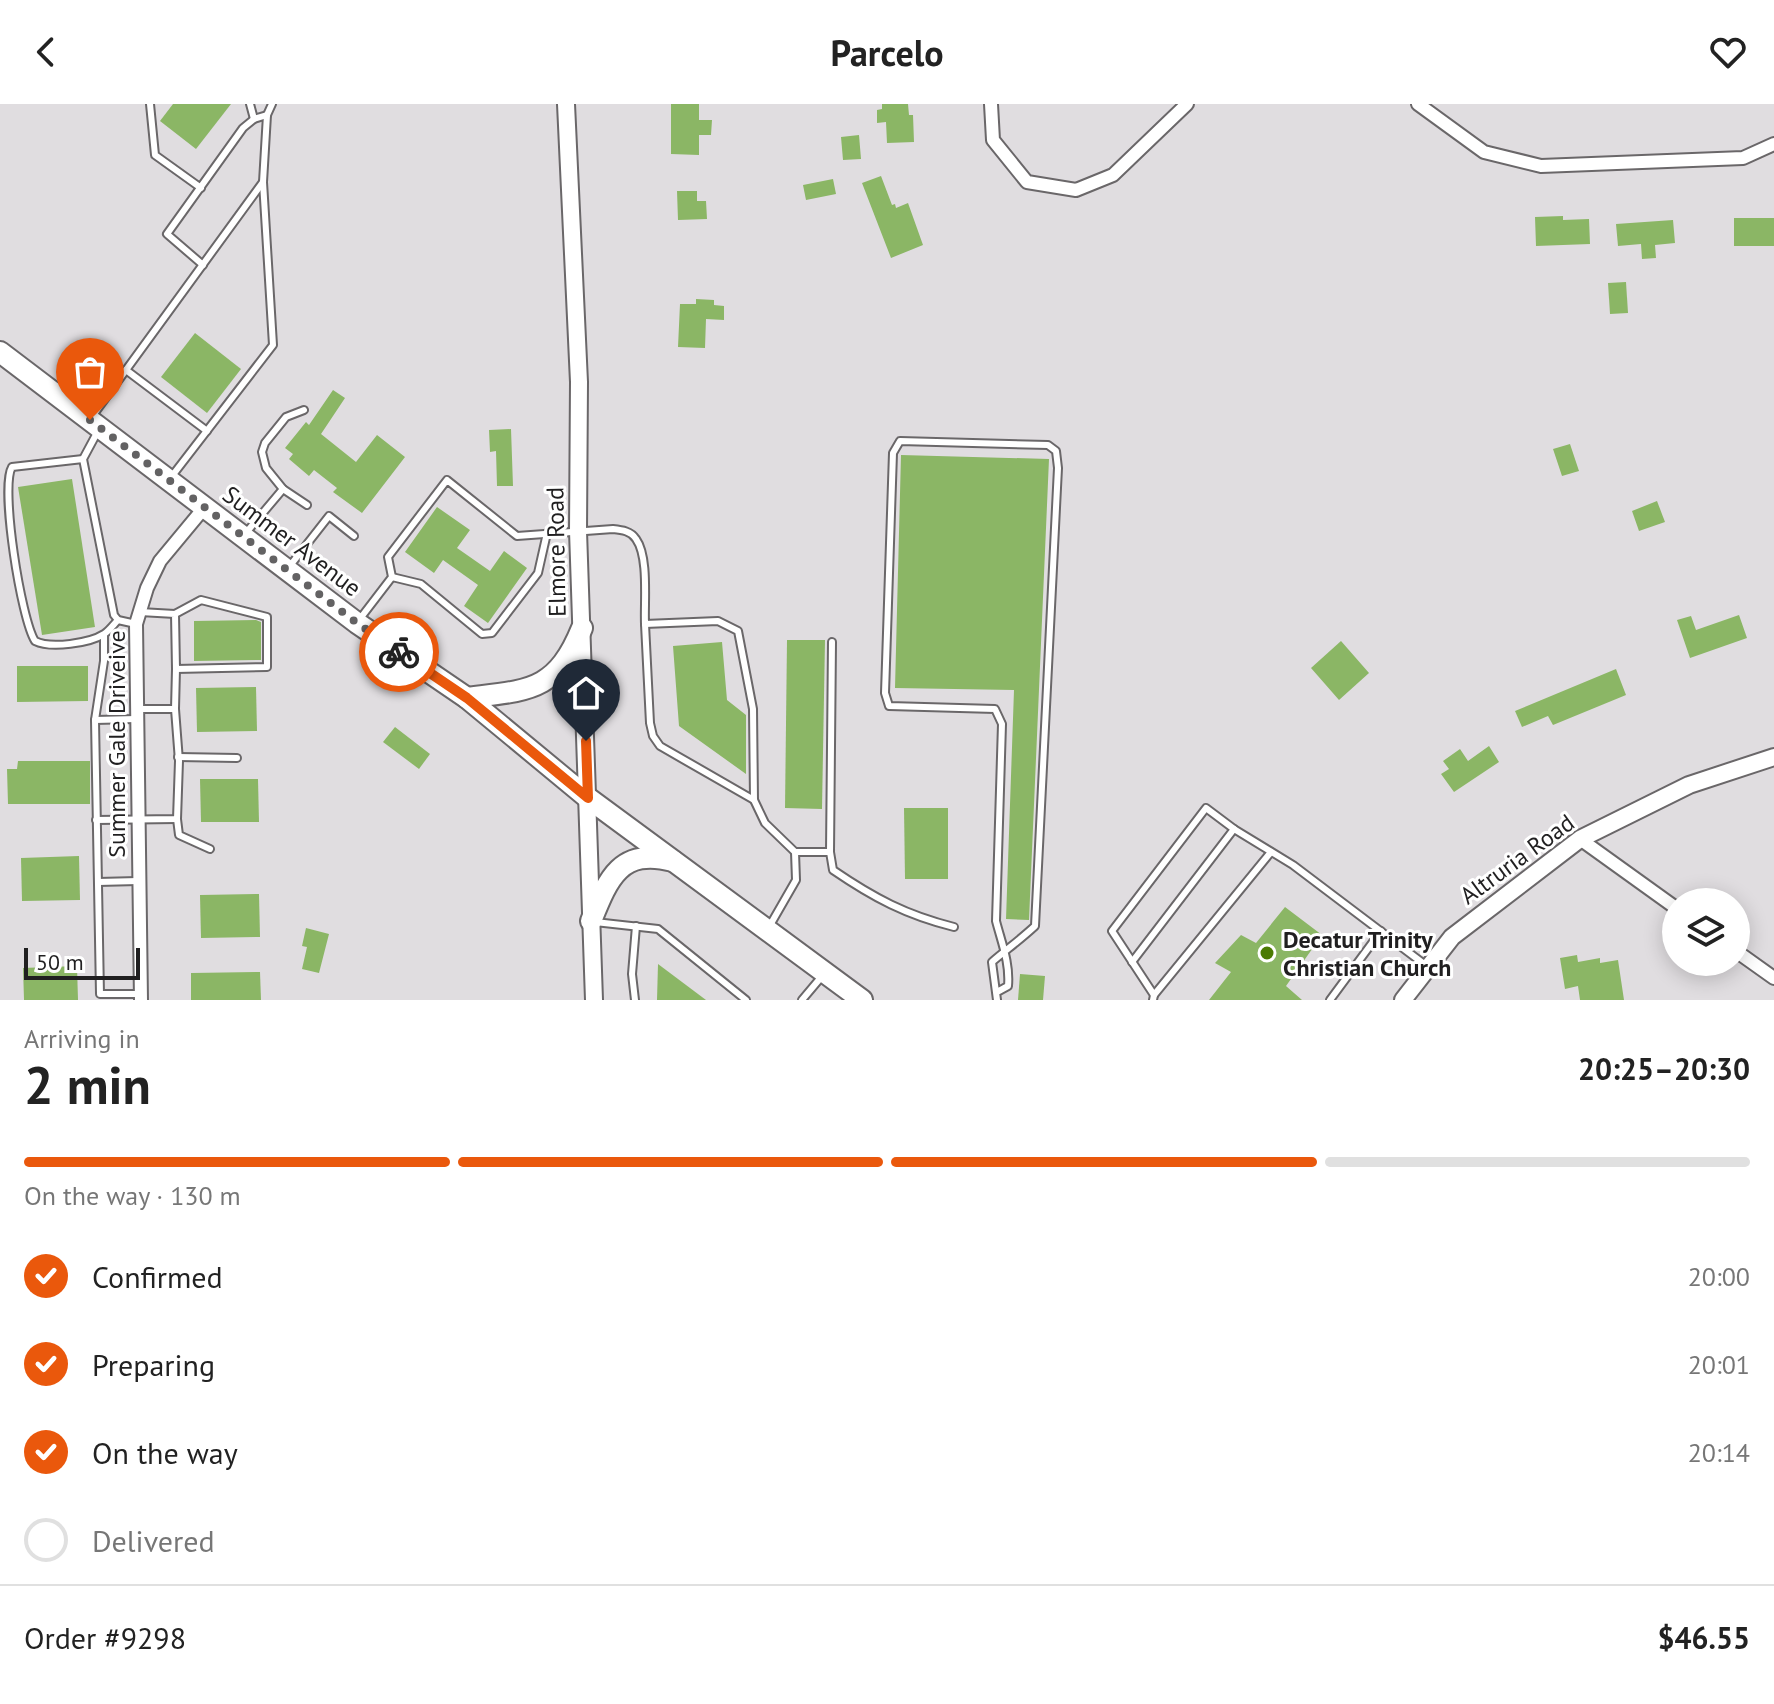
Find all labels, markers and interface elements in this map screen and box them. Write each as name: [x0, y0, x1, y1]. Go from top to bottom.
text: Parcelo: [830, 29, 944, 76]
icon: back: [24, 30, 68, 74]
icon: heart: [1706, 30, 1750, 74]
pin: [56, 338, 124, 420]
icon: bag: [68, 350, 112, 394]
street label: Summer Avenue: [217, 479, 367, 603]
street label: Elmore Road: [539, 487, 573, 617]
courier: [359, 612, 439, 692]
street label: Summer Gale Driveive: [101, 630, 132, 858]
icon: bike: [377, 630, 421, 674]
pin: [552, 659, 620, 741]
icon: home: [564, 671, 608, 715]
street label: Altruria Road: [1454, 807, 1580, 911]
map controls: [1662, 888, 1750, 976]
button: layers: [1662, 888, 1750, 976]
place label: Decatur Trinity Christian Church: [1283, 924, 1451, 983]
scale bar: [24, 944, 140, 980]
marker: Decatur Trinity Christian Church: [1258, 944, 1276, 962]
text: 50 m: [36, 948, 84, 976]
text: Arriving in: [24, 1022, 140, 1055]
text: 20:25–20:30: [1578, 1049, 1750, 1088]
text: 2 min: [24, 1051, 151, 1118]
text: On the way · 130 m: [24, 1179, 241, 1212]
icon: check: [24, 1254, 68, 1298]
text: Confirmed: [92, 1257, 223, 1296]
text: 20:00: [1688, 1260, 1750, 1293]
icon: check: [24, 1342, 68, 1386]
text: Preparing: [92, 1345, 215, 1384]
text: 20:01: [1688, 1348, 1750, 1381]
icon: check: [24, 1430, 68, 1474]
text: On the way: [92, 1433, 238, 1472]
text: 20:14: [1688, 1436, 1750, 1469]
text: Delivered: [92, 1521, 215, 1560]
text: Order #9298: [24, 1618, 186, 1657]
text: $46.55: [1658, 1618, 1750, 1657]

